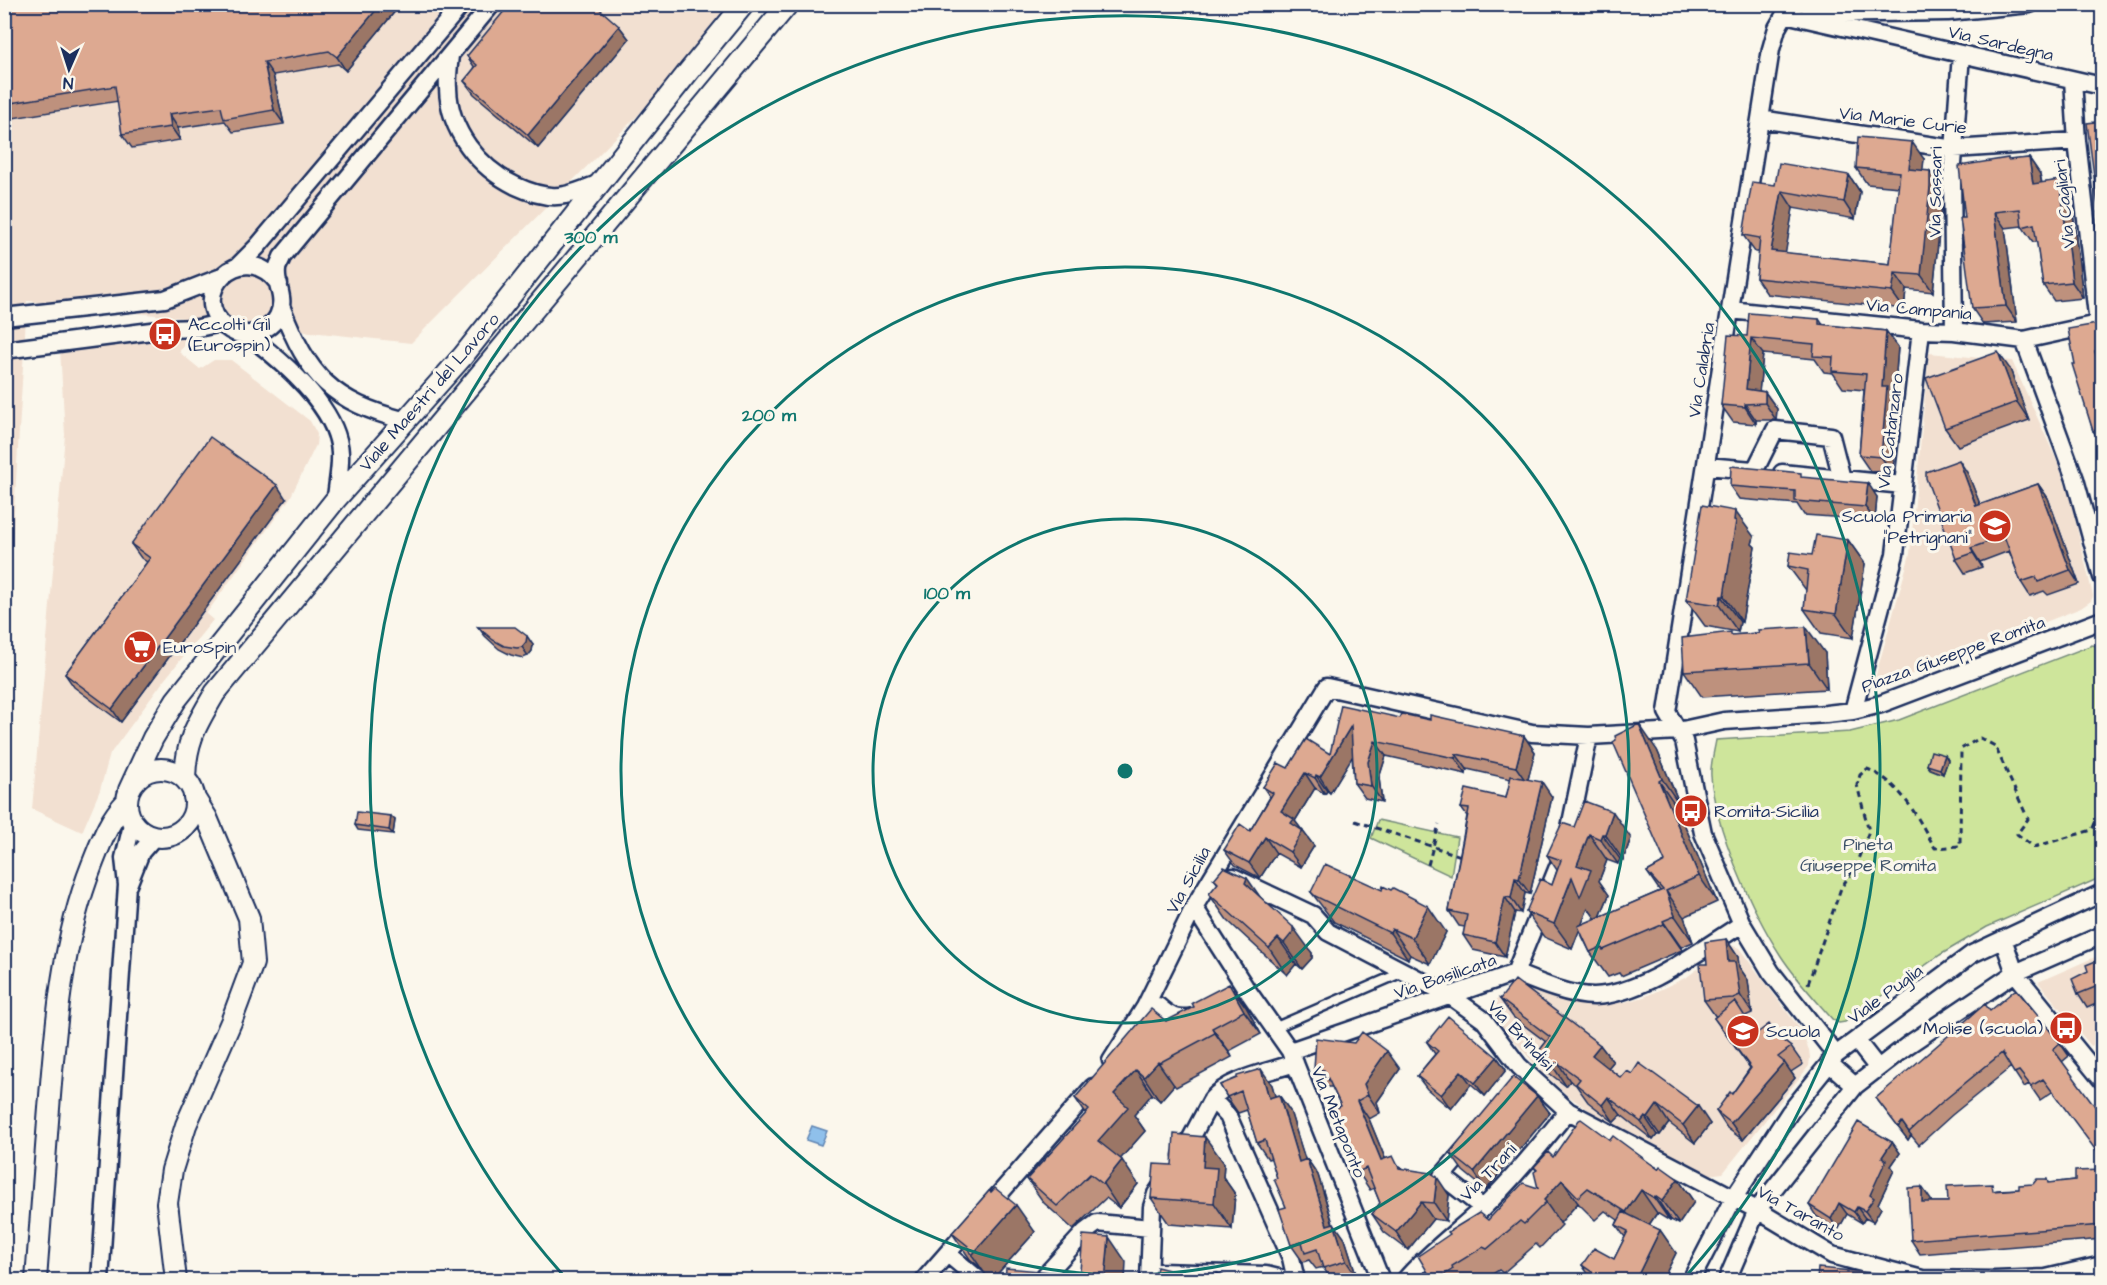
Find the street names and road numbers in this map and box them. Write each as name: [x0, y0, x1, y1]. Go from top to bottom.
street label: Via Sardegna: [1946, 19, 2056, 69]
street label: Via Marie Curie: [1838, 100, 1968, 141]
street label: Via Sassari: [1922, 146, 1949, 238]
street label: Via Cagliari: [2047, 158, 2083, 249]
street label: Via Campania: [1865, 292, 1973, 327]
street label: Viale Maestri del Lavoro: [353, 308, 505, 477]
street label: Via Calabria: [1682, 321, 1721, 420]
street label: Via Catanzaro: [1871, 372, 1910, 490]
street label: Piazza Giuseppe Romita: [1858, 610, 2048, 699]
street label: Via Sicilia: [1160, 842, 1217, 918]
street label: Via Basilicata: [1391, 947, 1500, 1006]
street label: Viale Puglia: [1843, 959, 1929, 1031]
street label: Via Brindisi: [1481, 994, 1560, 1076]
street label: Via Metaponto: [1305, 1063, 1372, 1182]
street label: Via Trani: [1454, 1137, 1523, 1207]
street label: Via Taranto: [1753, 1179, 1849, 1248]

